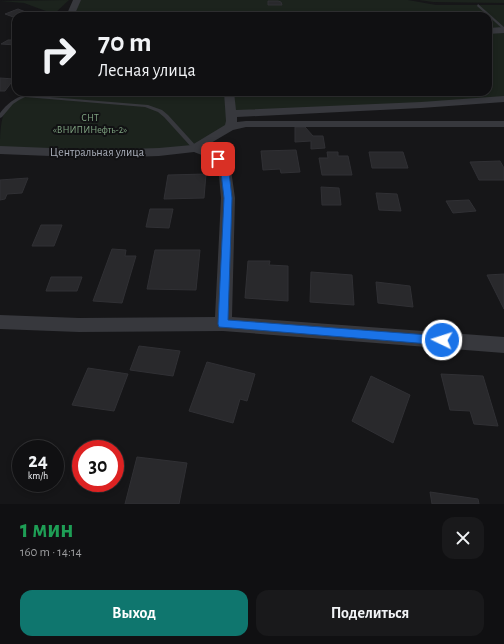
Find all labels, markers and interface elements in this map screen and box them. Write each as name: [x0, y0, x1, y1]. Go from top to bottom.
icon: right: [32, 28, 84, 80]
text: 70 m: [98, 29, 152, 57]
text: Лесная улица: [98, 62, 196, 80]
park label: СНТ «ВНИПИНефть-2»: [53, 113, 127, 135]
pin: [201, 142, 235, 176]
street label: Центральная улица: [50, 146, 145, 159]
icon: arrive: [207, 148, 229, 170]
position arrow: [421, 319, 463, 361]
speed limit sign: 30: [72, 440, 124, 492]
text: 24: [28, 451, 48, 471]
text: km/h: [28, 471, 48, 481]
button: close: [442, 517, 484, 559]
text: 1 мин: [20, 518, 74, 542]
text: 160 m · 14:14: [20, 546, 82, 559]
button: Выход: [20, 590, 248, 636]
button: Поделиться: [256, 590, 484, 636]

